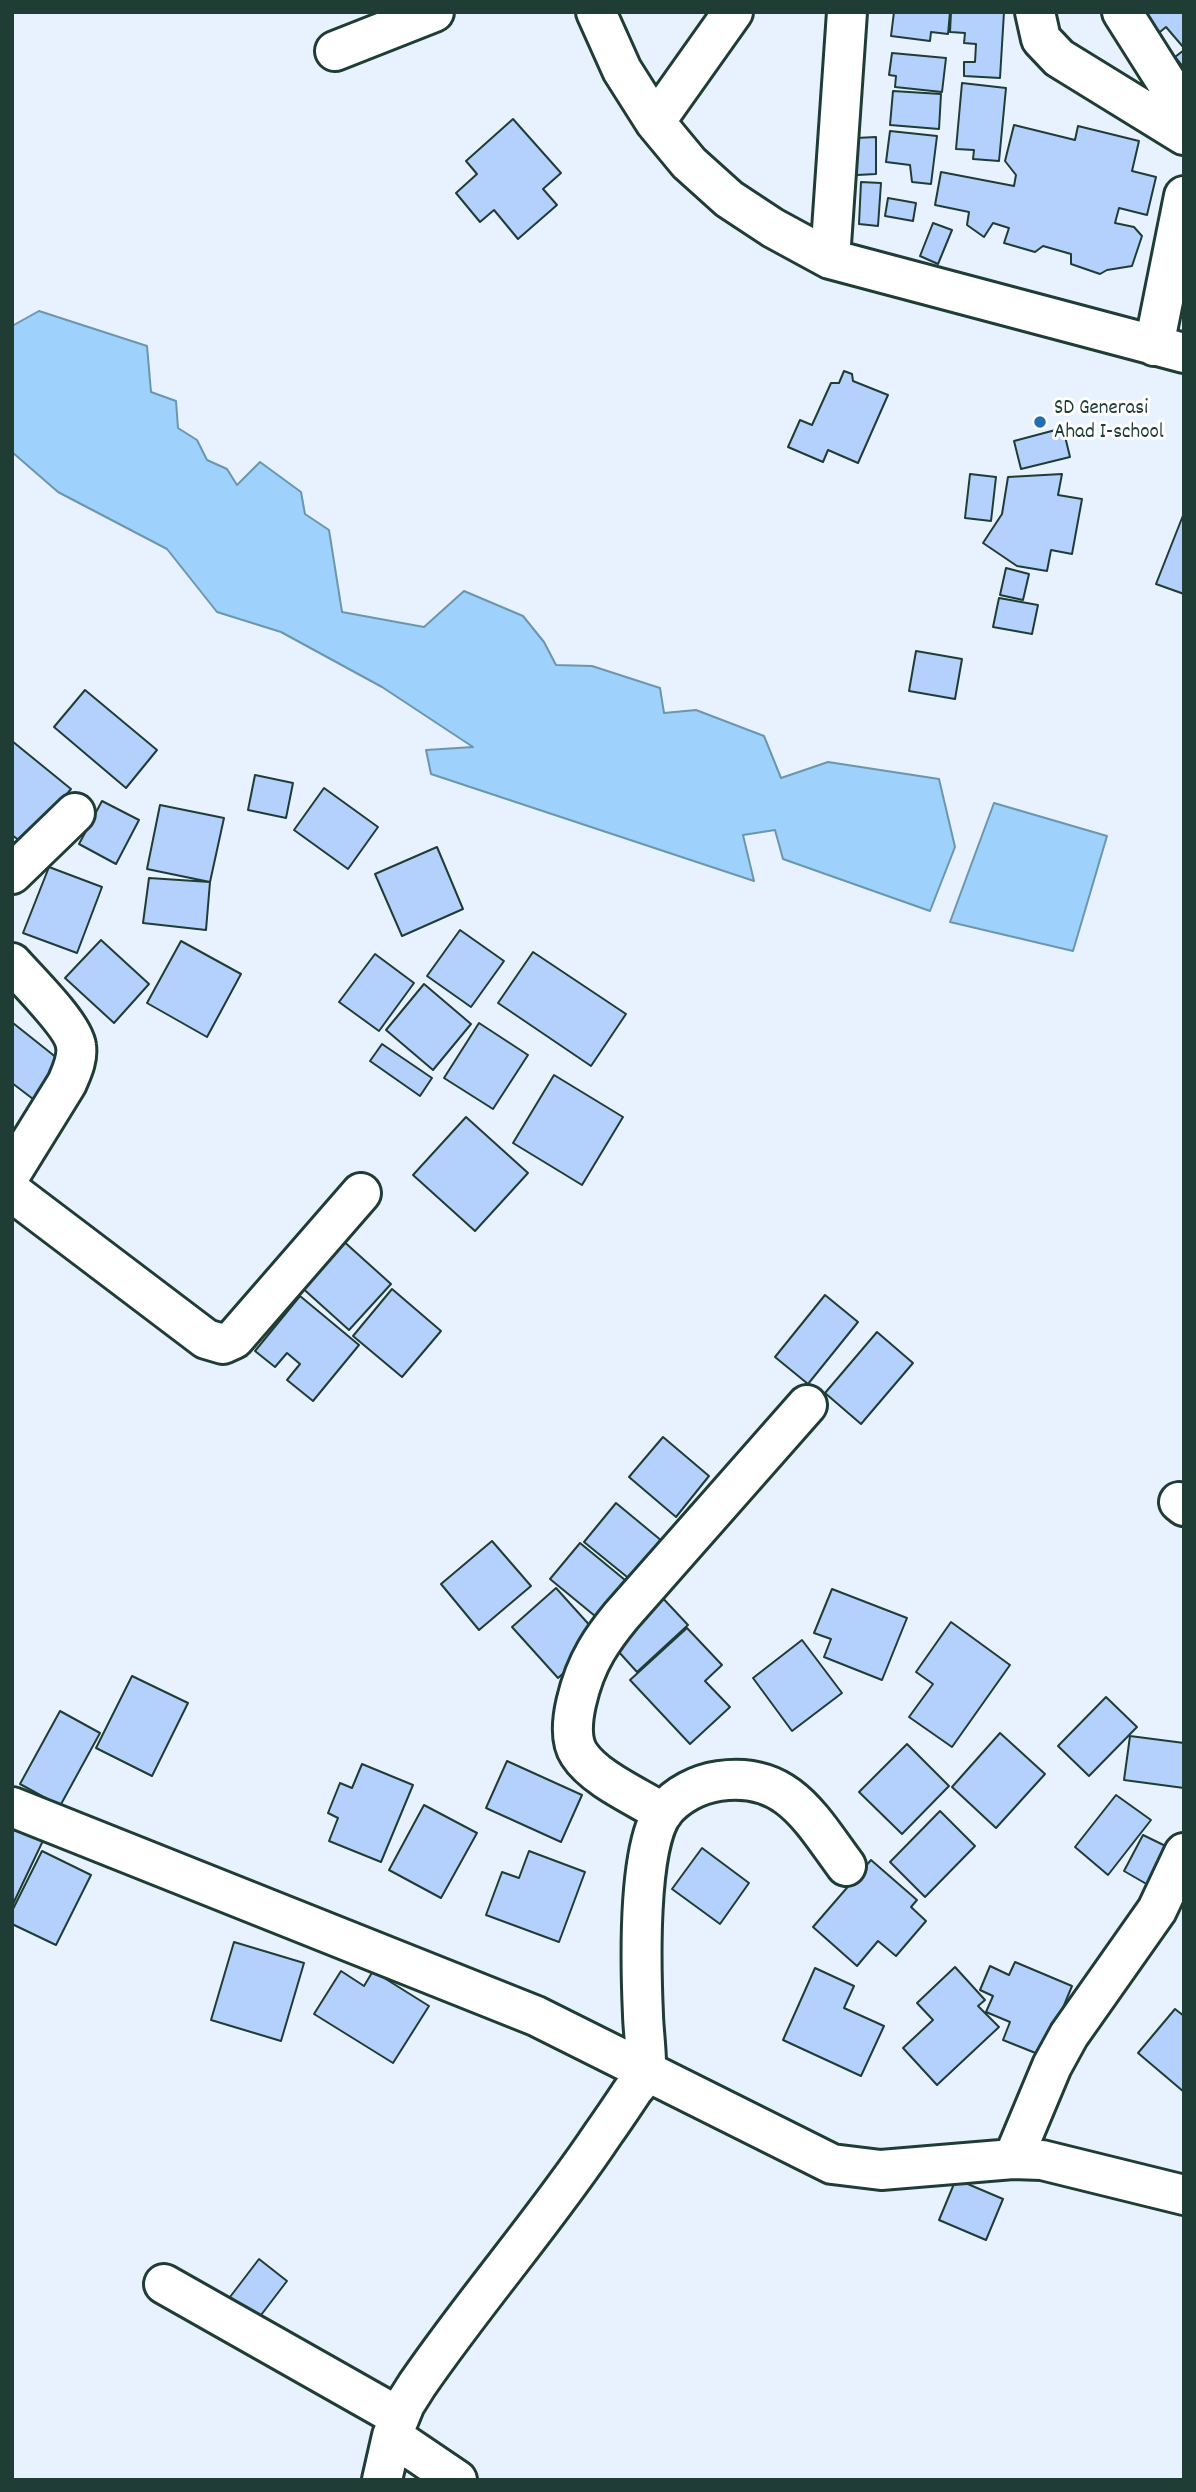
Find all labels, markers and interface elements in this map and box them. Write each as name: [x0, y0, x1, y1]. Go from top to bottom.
place label: SD Generasi Ahad I-school: [1054, 397, 1164, 447]
marker: SD Generasi Ahad I-school: [1032, 414, 1048, 430]

